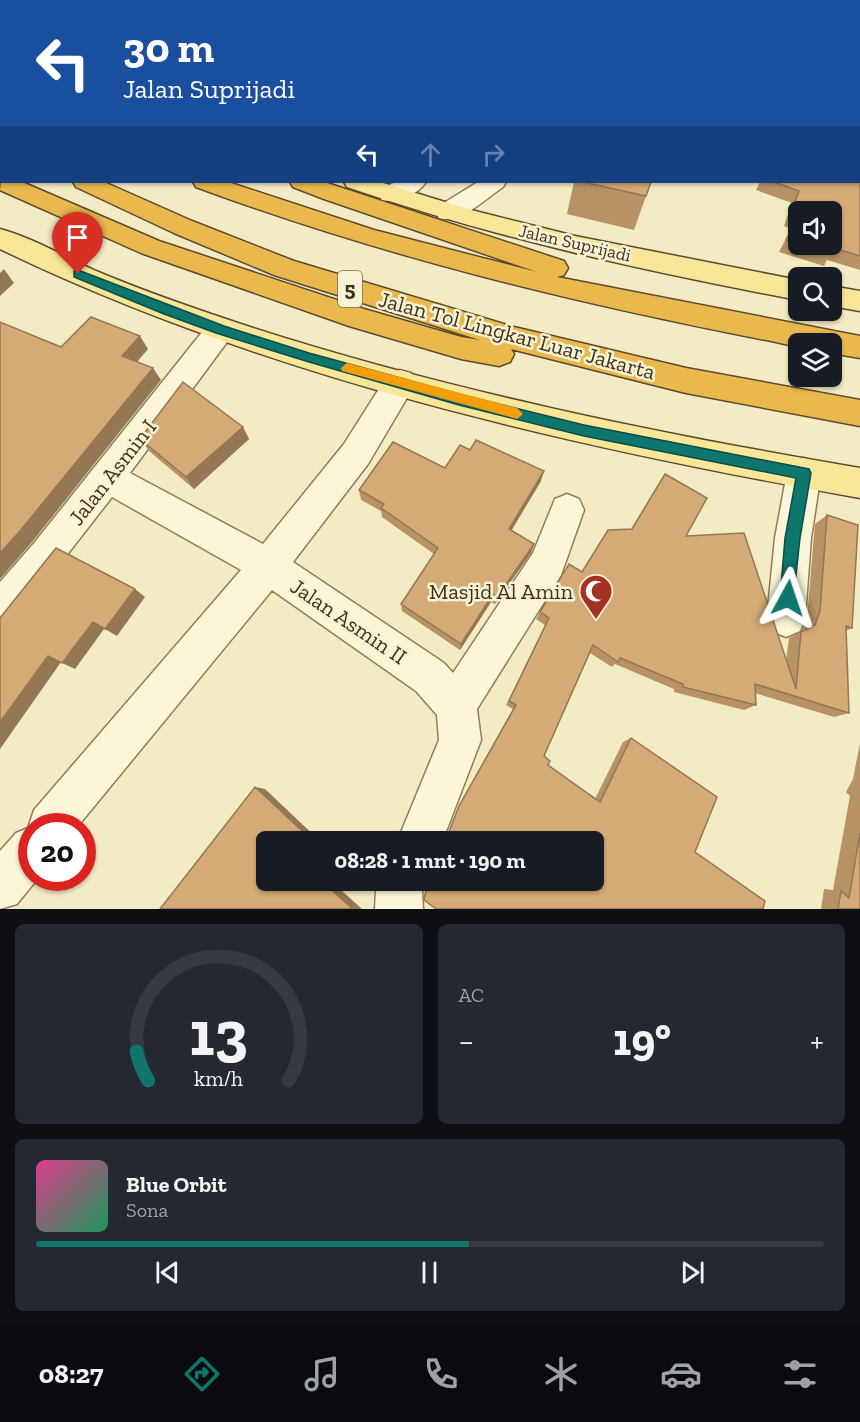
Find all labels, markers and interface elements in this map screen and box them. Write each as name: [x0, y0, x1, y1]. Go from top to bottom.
text: 30 m: [123, 22, 214, 73]
icon: left: [24, 24, 102, 102]
text: Jalan Suprijadi: [123, 73, 295, 105]
icon: left: [351, 138, 384, 171]
icon: ahead: [414, 138, 447, 171]
icon: right: [477, 138, 510, 171]
map controls: [788, 201, 842, 387]
button: sound: [788, 201, 842, 255]
pin: [52, 212, 103, 274]
street label: Jalan Suprijadi: [517, 219, 633, 267]
icon: arrive: [61, 221, 94, 254]
button: search: [788, 267, 842, 321]
road number: 5: [338, 271, 362, 307]
street label: Jalan Tol Lingkar Luar Jakarta: [376, 286, 659, 386]
button: layers: [788, 333, 842, 387]
street label: Jalan Asmin I: [63, 414, 162, 531]
position arrow: [756, 566, 820, 630]
street label: Jalan Asmin II: [286, 573, 412, 670]
mosque icon: Masjid Al Amin: [578, 573, 614, 620]
place label: Masjid Al Amin: [429, 578, 573, 605]
speed limit sign: 20: [18, 813, 96, 891]
text: 08:28 · 1 mnt · 190 m: [334, 847, 526, 874]
text: AC: [459, 983, 484, 1007]
text: 13: [190, 996, 248, 1071]
text: 19°: [613, 1013, 671, 1067]
text: −: [459, 1021, 474, 1060]
text: +: [810, 1021, 824, 1060]
text: km/h: [194, 1066, 243, 1091]
text: Blue Orbit: [126, 1171, 226, 1198]
text: Sona: [126, 1198, 168, 1222]
icon: previous: [151, 1256, 184, 1289]
icon: pause: [413, 1256, 446, 1289]
icon: next: [676, 1256, 709, 1289]
icon: directions: [181, 1353, 223, 1395]
icon: music: [301, 1353, 343, 1395]
icon: phone: [420, 1353, 462, 1395]
icon: climate: [540, 1353, 582, 1395]
icon: car: [660, 1353, 702, 1395]
icon: filters: [779, 1353, 821, 1395]
text: 08:27: [39, 1358, 103, 1390]

